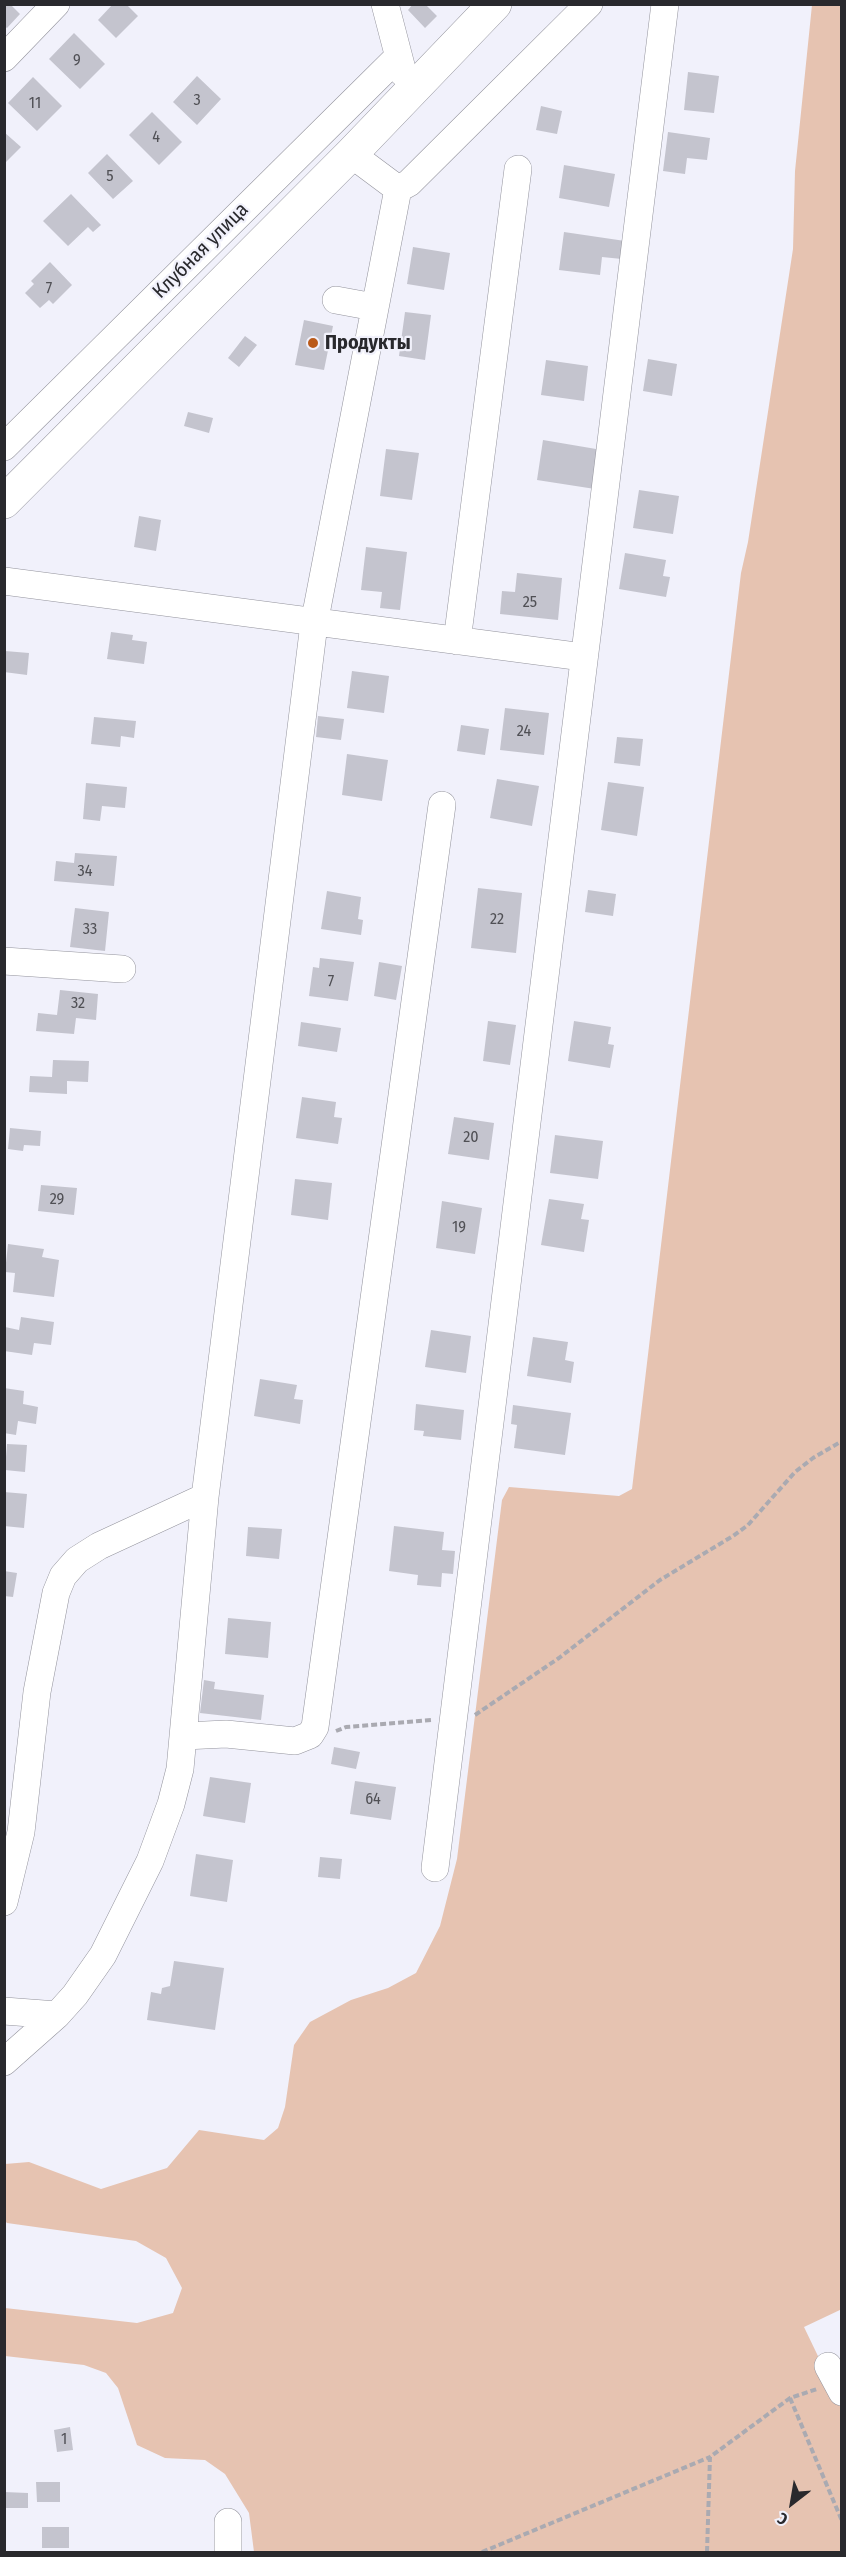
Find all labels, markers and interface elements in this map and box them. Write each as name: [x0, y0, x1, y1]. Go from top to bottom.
house number: 9: [73, 51, 81, 71]
house number: 3: [193, 91, 201, 111]
house number: 11: [29, 94, 41, 114]
house number: 4: [152, 128, 160, 148]
house number: 5: [106, 167, 114, 187]
street label: Клубная улица: [148, 198, 254, 304]
house number: 7: [46, 279, 52, 299]
place label: Продукты: [325, 331, 411, 355]
marker: Продукты: [306, 336, 320, 350]
house number: 25: [523, 593, 537, 613]
house number: 24: [517, 722, 531, 742]
house number: 34: [78, 862, 92, 882]
house number: 22: [490, 910, 504, 930]
house number: 33: [83, 920, 97, 940]
house number: 7: [328, 972, 334, 992]
house number: 32: [71, 994, 85, 1014]
house number: 20: [463, 1128, 479, 1148]
house number: 29: [50, 1190, 64, 1210]
house number: 19: [452, 1218, 466, 1238]
house number: 64: [365, 1790, 381, 1810]
house number: 1: [61, 2430, 67, 2450]
north arrow: [762, 2473, 822, 2533]
text: С: [774, 2509, 791, 2529]

